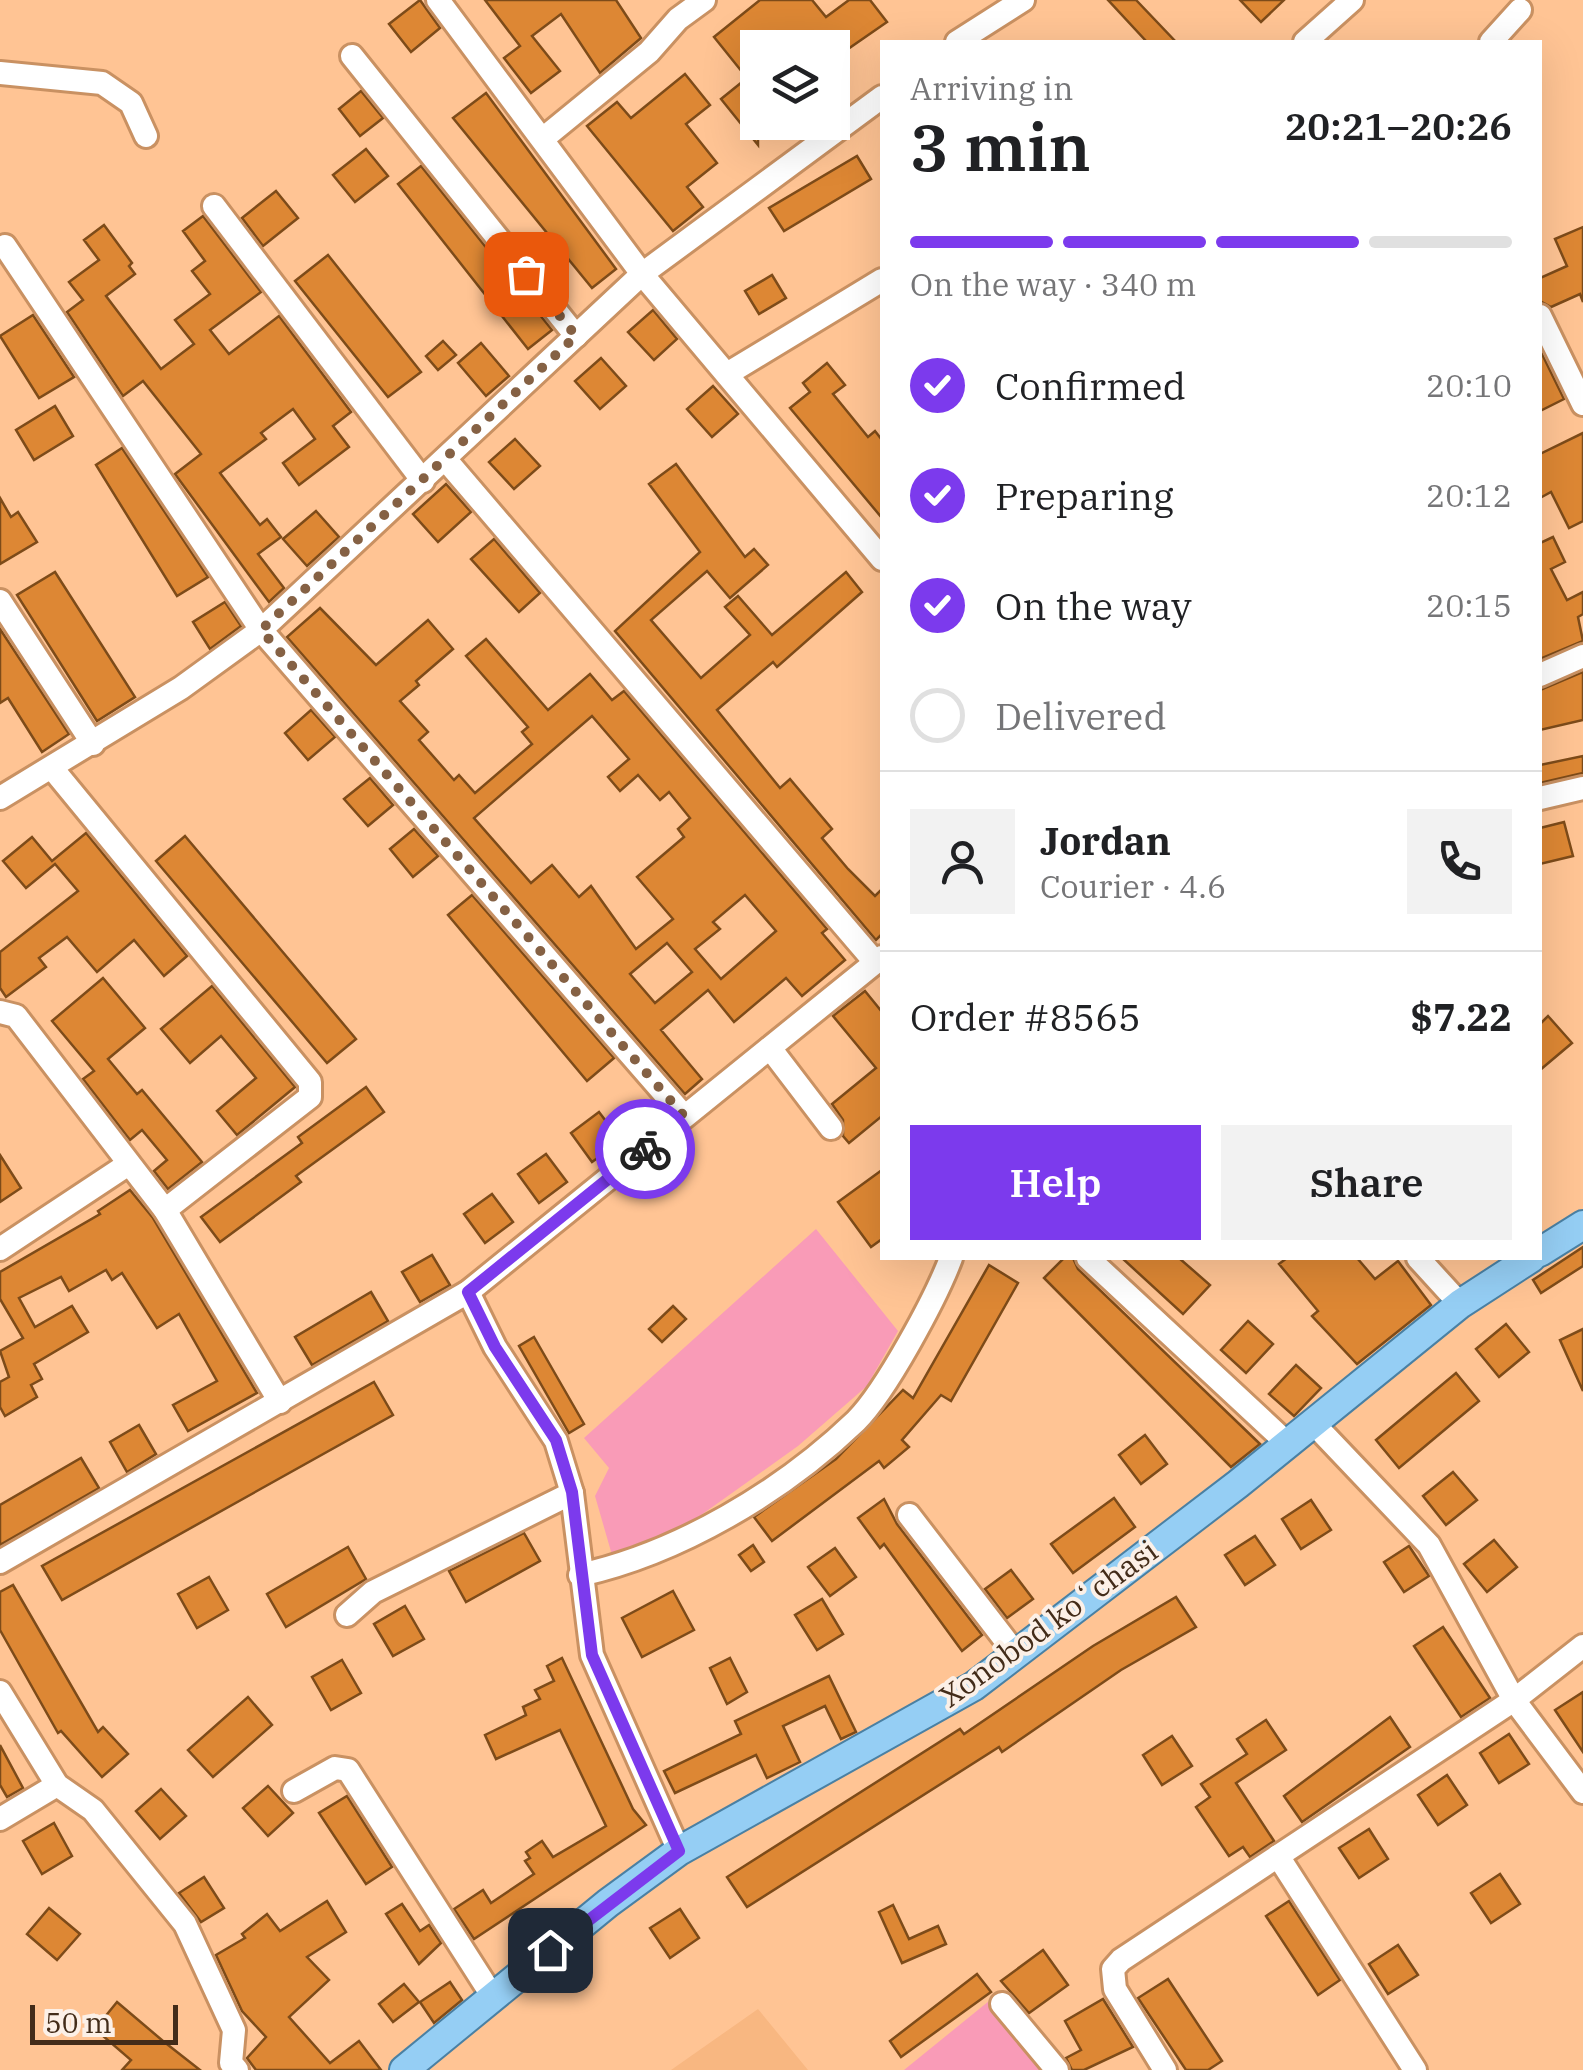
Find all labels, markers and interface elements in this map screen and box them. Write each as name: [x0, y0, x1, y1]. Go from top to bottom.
map controls: [740, 30, 850, 140]
button: layers: [740, 30, 850, 140]
text: Arriving in: [910, 67, 1073, 109]
text: 20:21–20:26: [1285, 101, 1512, 150]
text: 3 min: [910, 104, 1091, 189]
pin: [484, 232, 569, 317]
icon: bag: [499, 247, 554, 302]
text: On the way · 340 m: [910, 263, 1196, 305]
icon: check: [910, 358, 965, 413]
text: Confirmed: [995, 361, 1186, 410]
text: 20:10: [1426, 364, 1512, 406]
icon: check: [910, 468, 965, 523]
text: Preparing: [995, 471, 1174, 520]
text: 20:12: [1426, 474, 1512, 516]
icon: check: [910, 578, 965, 633]
text: On the way: [995, 581, 1192, 630]
text: 20:15: [1426, 584, 1512, 626]
text: Delivered: [995, 691, 1167, 740]
button: person: [910, 809, 1015, 914]
button: phone: [1407, 809, 1512, 914]
text: Jordan: [1040, 816, 1171, 865]
text: Courier · 4.6: [1040, 865, 1226, 907]
text: Order #8565: [910, 992, 1141, 1041]
text: $7.22: [1410, 992, 1512, 1041]
courier: [595, 1099, 695, 1199]
icon: bike: [618, 1122, 673, 1177]
button: Help: [910, 1125, 1201, 1240]
button: Share: [1221, 1125, 1512, 1240]
street label: Xonobod koʻchasi: [932, 1531, 1165, 1715]
pin: [508, 1908, 593, 1993]
icon: home: [523, 1923, 578, 1978]
scale bar: [30, 2000, 178, 2044]
text: 50 m: [45, 2004, 112, 2041]

